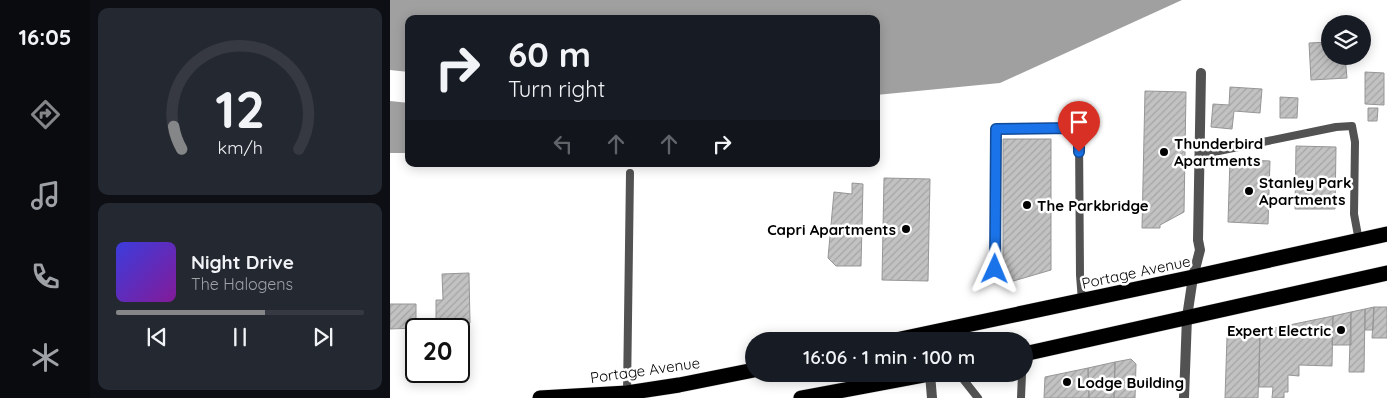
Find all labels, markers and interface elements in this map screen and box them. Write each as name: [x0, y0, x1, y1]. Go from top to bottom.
map controls: [1321, 15, 1371, 65]
button: layers: [1321, 15, 1371, 65]
text: 16:05: [19, 23, 71, 51]
text: 60 m: [508, 32, 591, 76]
icon: right: [425, 35, 490, 100]
text: Turn right: [508, 75, 605, 103]
text: 12: [215, 76, 265, 141]
icon: directions: [28, 97, 63, 132]
pin: [1058, 101, 1100, 152]
icon: arrive: [1065, 108, 1093, 136]
icon: left: [549, 130, 577, 158]
icon: ahead: [602, 130, 630, 158]
icon: ahead: [655, 130, 683, 158]
icon: right: [708, 130, 736, 158]
place label: Thunderbird Apartments: [1174, 134, 1263, 170]
text: km/h: [217, 136, 263, 158]
marker: Thunderbird Apartments: [1158, 146, 1170, 158]
place label: Stanley Park Apartments: [1259, 173, 1352, 209]
icon: music: [28, 178, 63, 213]
marker: Stanley Park Apartments: [1243, 185, 1255, 197]
place label: The Parkbridge: [1037, 196, 1149, 215]
marker: The Parkbridge: [1021, 199, 1033, 211]
place label: Capri Apartments: [767, 220, 896, 239]
marker: Capri Apartments: [900, 223, 912, 235]
position arrow: [968, 242, 1020, 294]
text: Night Drive: [191, 250, 294, 274]
street label: Portage Avenue: [1080, 251, 1192, 293]
icon: phone: [28, 259, 63, 294]
text: The Halogens: [191, 274, 293, 294]
speed limit sign: 20: [405, 318, 470, 383]
place label: Expert Electric: [1227, 321, 1331, 340]
icon: previous: [143, 323, 171, 351]
icon: pause: [226, 323, 254, 351]
icon: next: [309, 323, 337, 351]
marker: Expert Electric: [1335, 324, 1347, 336]
icon: climate: [28, 340, 63, 375]
text: 16:06 · 1 min · 100 m: [803, 345, 975, 369]
street label: Portage Avenue: [589, 353, 701, 387]
place label: Lodge Building: [1077, 373, 1184, 392]
marker: Lodge Building: [1061, 376, 1073, 388]

